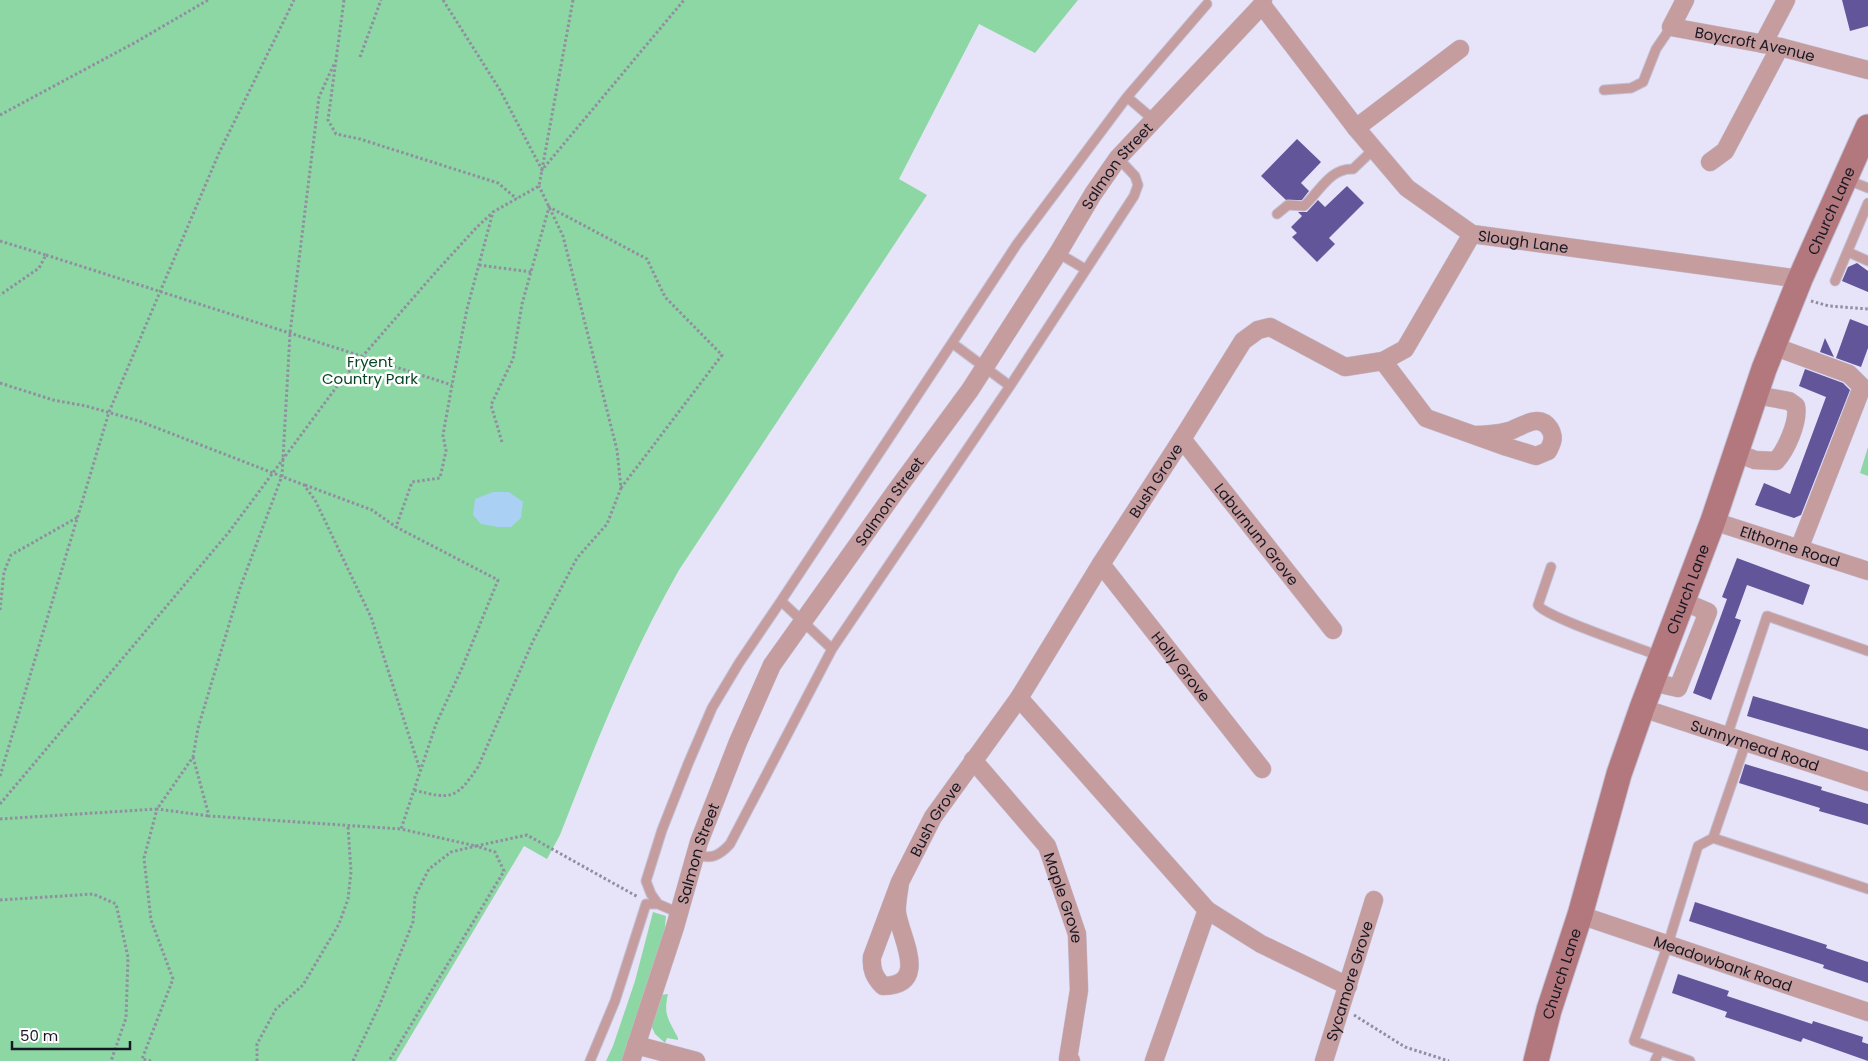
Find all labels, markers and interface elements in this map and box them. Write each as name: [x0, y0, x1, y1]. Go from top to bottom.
street label: Boycroft Avenue: [1693, 21, 1817, 66]
street label: Salmon Street: [1076, 118, 1157, 213]
street label: Church Lane: [1802, 163, 1860, 258]
street label: Slough Lane: [1477, 224, 1570, 258]
park label: Fryent Country Park: [322, 351, 418, 389]
street label: Bush Grove: [1123, 439, 1187, 522]
street label: Salmon Street: [849, 452, 928, 550]
street label: Laburnum Grove: [1210, 478, 1304, 590]
street label: Elthorne Road: [1738, 520, 1843, 572]
street label: Church Lane: [1661, 541, 1714, 637]
street label: Holly Grove: [1147, 627, 1216, 706]
street label: Sunnymead Road: [1688, 714, 1822, 776]
street label: Bush Grove: [904, 777, 966, 860]
street label: Salmon Street: [671, 800, 724, 906]
street label: Maple Grove: [1039, 849, 1088, 943]
street label: Sycamore Grove: [1320, 918, 1377, 1044]
street label: Church Lane: [1537, 925, 1586, 1021]
street label: Meadowbank Road: [1651, 930, 1795, 996]
scale bar: [12, 1018, 130, 1050]
text: 50 m: [20, 1025, 58, 1046]

